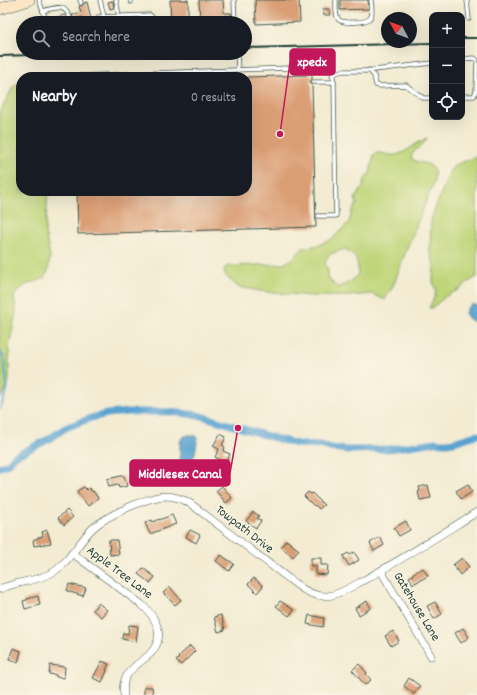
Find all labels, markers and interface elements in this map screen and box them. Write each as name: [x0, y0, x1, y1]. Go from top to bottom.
north arrow: [381, 12, 417, 48]
map controls: [429, 12, 465, 120]
button: +: [429, 12, 465, 48]
search box: [16, 16, 252, 60]
icon: search: [30, 27, 52, 49]
text: Search here: [62, 27, 130, 49]
button: −: [429, 48, 465, 84]
callout: xpedx: [290, 49, 335, 75]
text: xpedx: [297, 53, 328, 73]
button: locate: [429, 84, 465, 120]
text: Nearby: [32, 86, 76, 110]
text: 0 results: [191, 89, 236, 108]
callout: Middlesex Canal: [130, 460, 230, 486]
text: Middlesex Canal: [138, 465, 223, 485]
street label: Towpath Drive: [211, 501, 277, 559]
street label: Apple Tree Lane: [82, 542, 156, 604]
street label: Gatehouse Lane: [388, 569, 444, 645]

